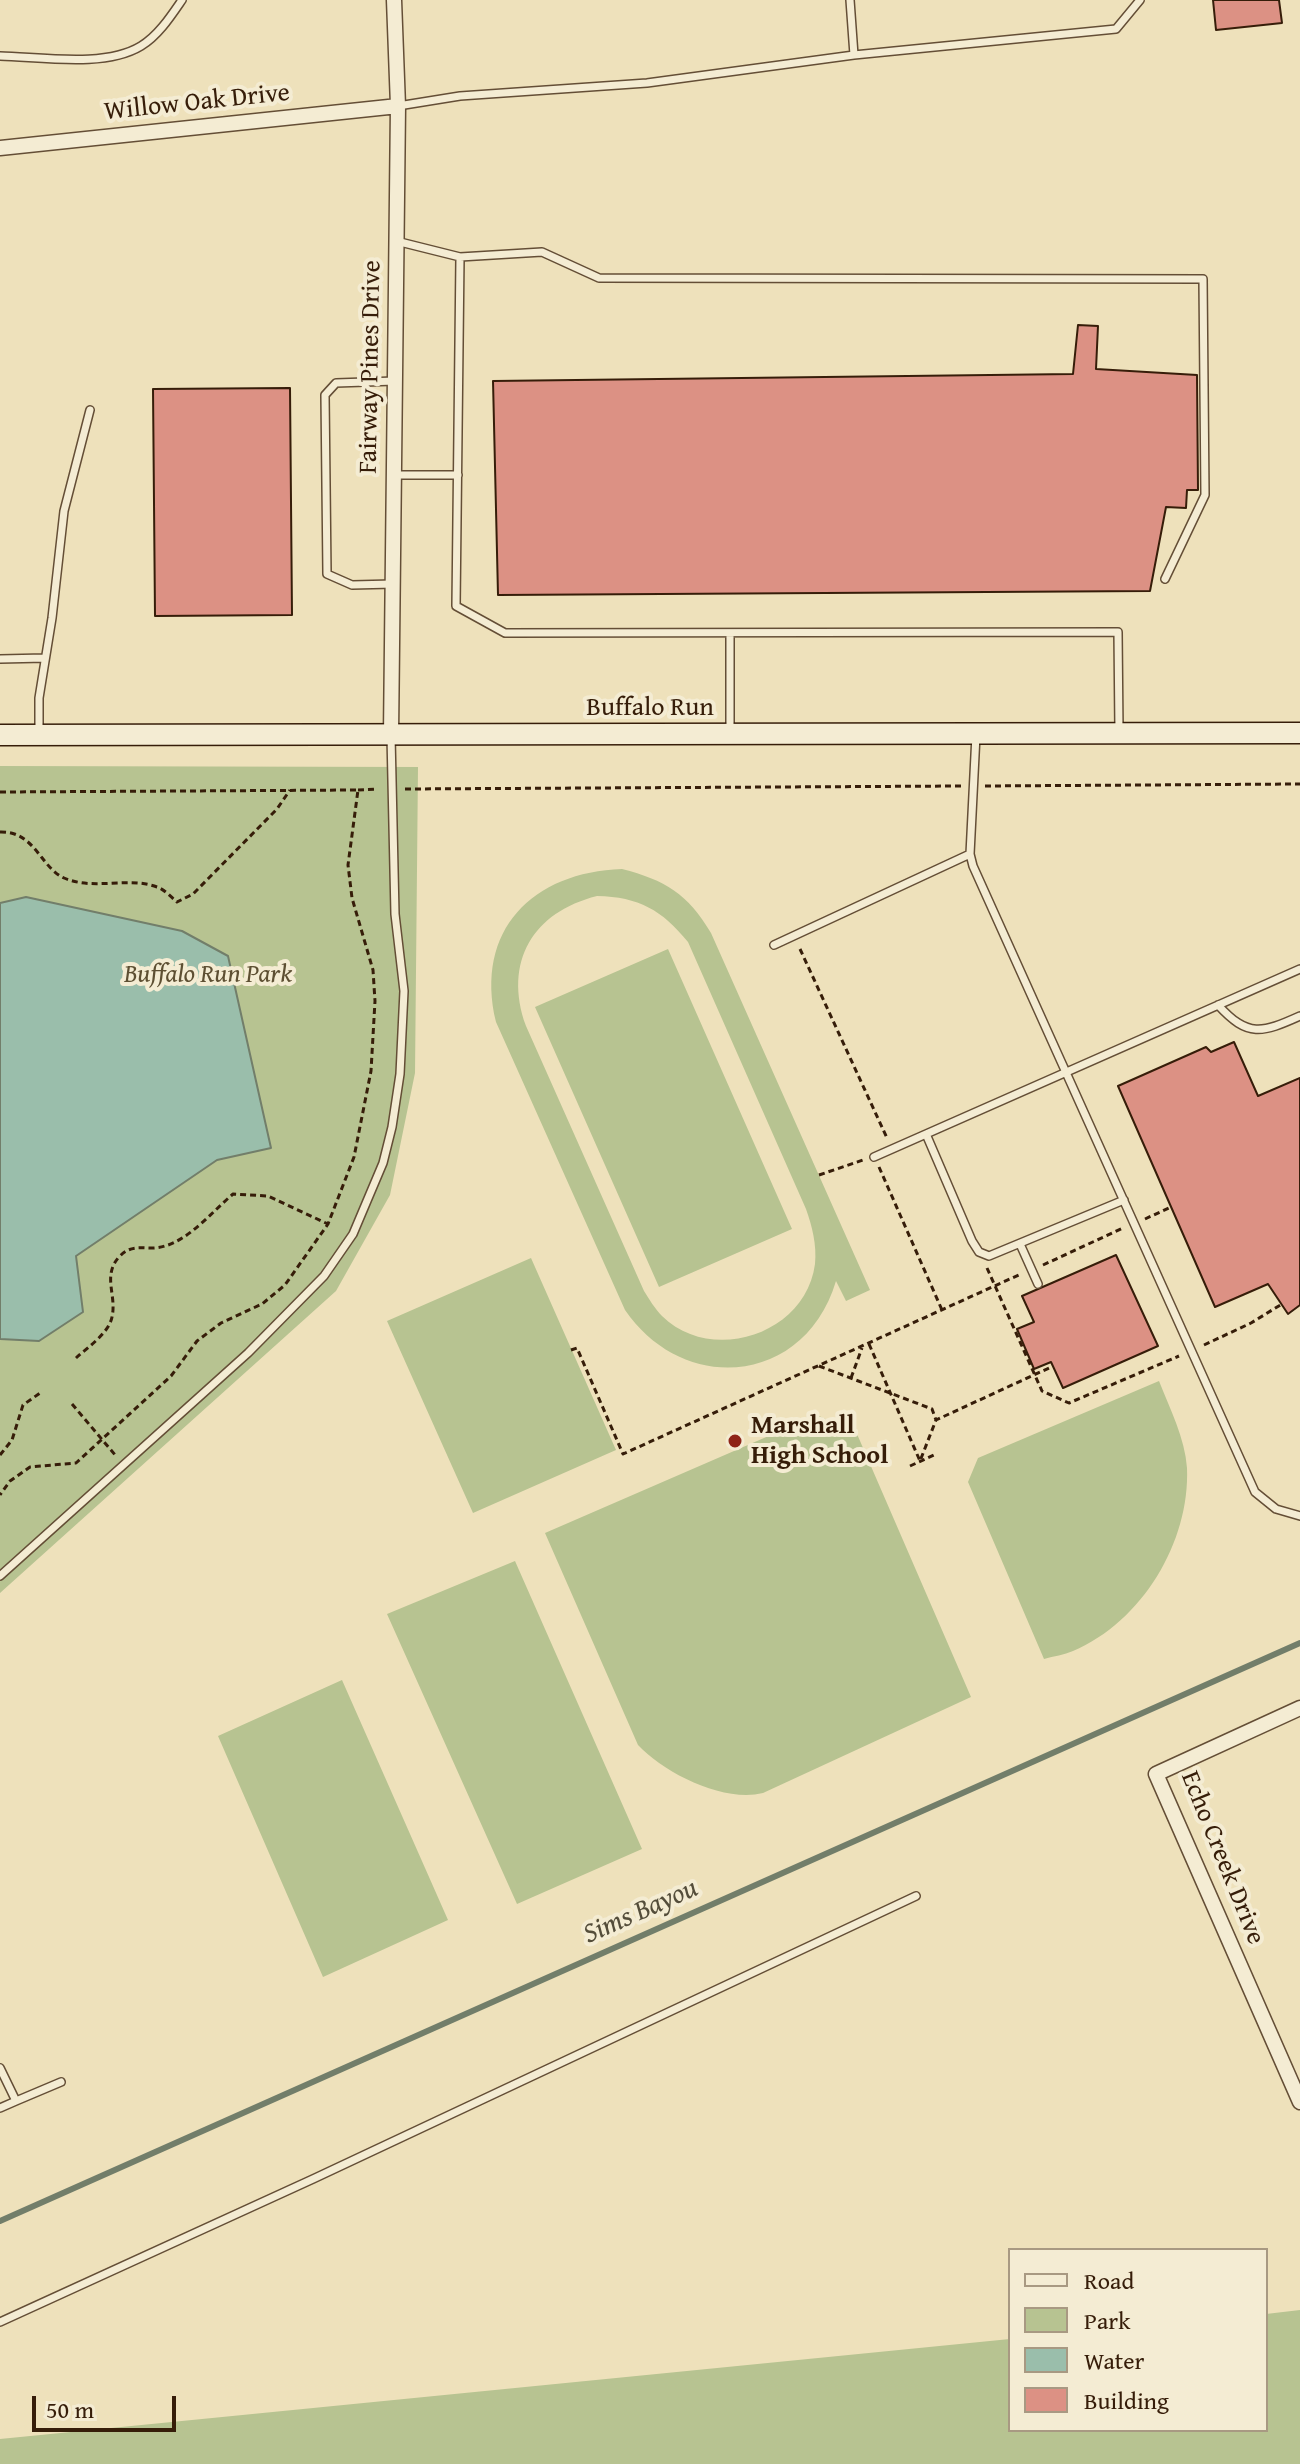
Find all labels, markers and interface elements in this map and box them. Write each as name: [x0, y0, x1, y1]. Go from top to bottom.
street label: Willow Oak Drive: [103, 78, 291, 128]
street label: Fairway Pines Drive: [354, 260, 388, 474]
street label: Buffalo Run: [586, 692, 714, 724]
park label: Buffalo Run Park: [124, 959, 292, 991]
place label: Marshall High School: [751, 1410, 888, 1472]
marker: Marshall High School: [726, 1432, 744, 1450]
street label: Echo Creek Drive: [1173, 1767, 1271, 1949]
water label: Sims Bayou: [578, 1872, 704, 1952]
legend: [1008, 2248, 1268, 2432]
text: Road: [1084, 2263, 1134, 2298]
text: Park: [1084, 2303, 1130, 2338]
text: Water: [1084, 2343, 1144, 2378]
scale bar: [36, 2380, 180, 2430]
text: Building: [1084, 2383, 1169, 2418]
text: 50 m: [46, 2392, 94, 2427]

